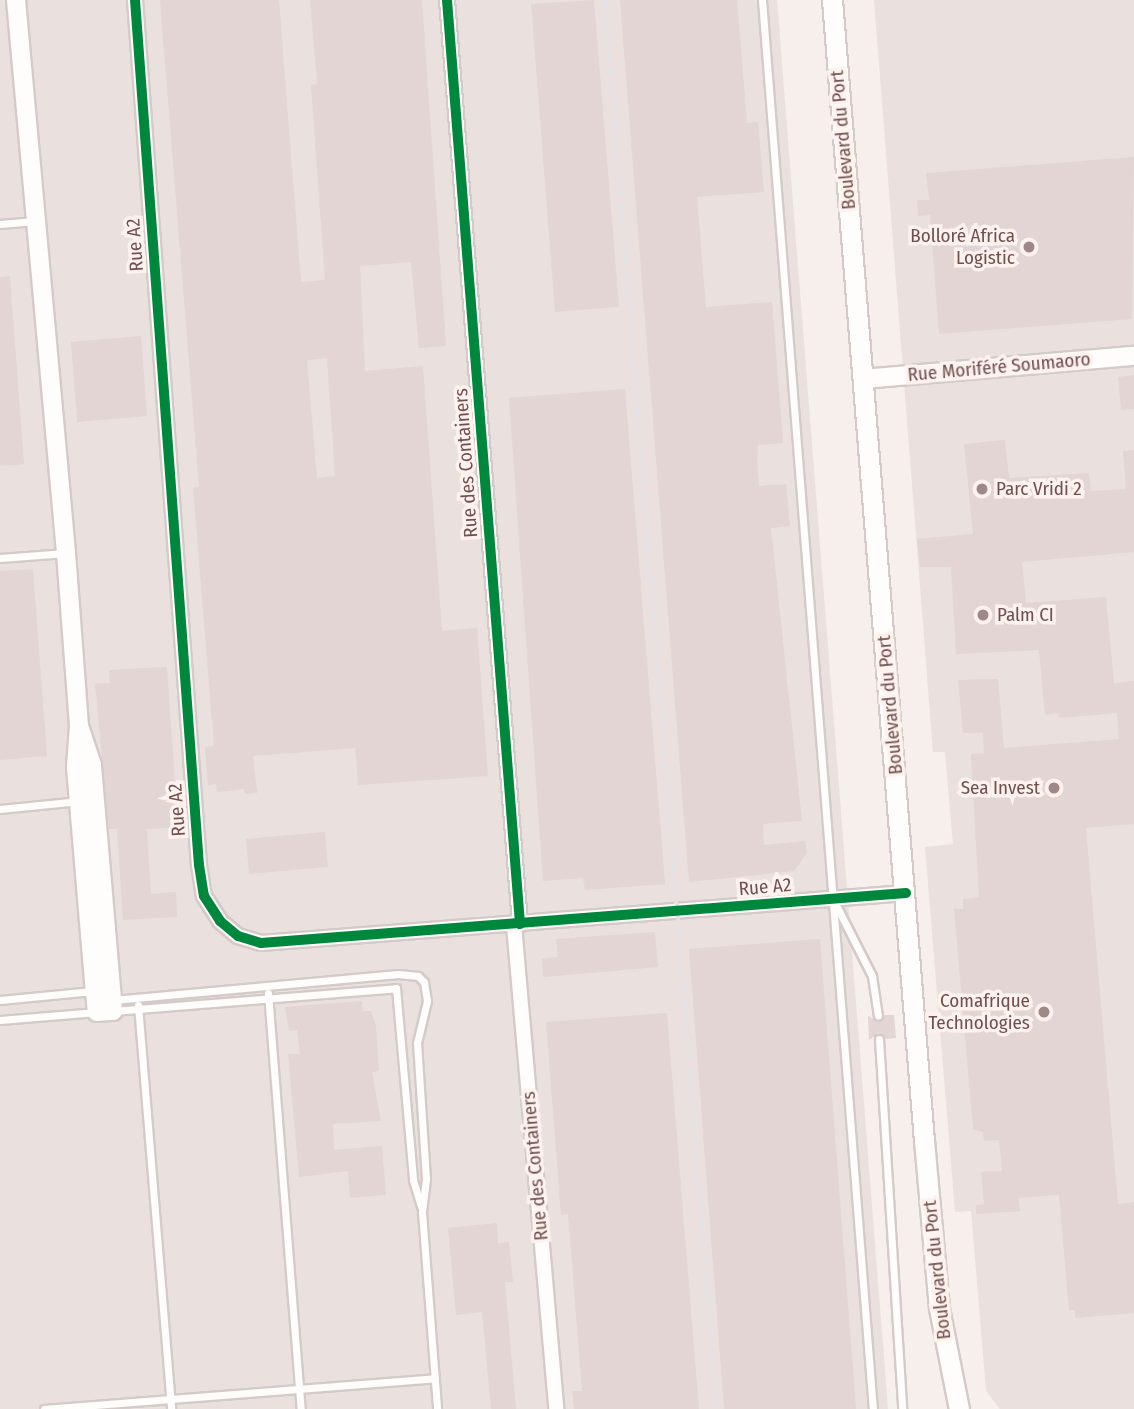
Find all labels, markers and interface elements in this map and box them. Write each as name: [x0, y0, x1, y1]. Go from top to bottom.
street label: Boulevard du Port: [826, 69, 860, 211]
street label: Rue A2: [122, 218, 148, 272]
place label: Bolloré Africa Logistic: [910, 225, 1015, 269]
marker: Bolloré Africa Logistic: [1021, 239, 1037, 255]
street label: Rue Moriféré Soumaoro: [907, 348, 1091, 386]
street label: Rue des Containers: [449, 388, 483, 538]
place label: Parc Vridi 2: [996, 478, 1082, 500]
marker: Parc Vridi 2: [974, 481, 990, 497]
place label: Palm CI: [997, 604, 1054, 626]
marker: Palm CI: [975, 607, 991, 623]
street label: Boulevard du Port: [873, 634, 907, 776]
place label: Sea Invest: [961, 777, 1040, 799]
marker: Sea Invest: [1046, 780, 1062, 796]
street label: Rue A2: [164, 783, 190, 837]
street label: Rue A2: [738, 873, 792, 901]
place label: Comafrique Technologies: [929, 990, 1030, 1034]
marker: Comafrique Technologies: [1036, 1004, 1052, 1020]
street label: Rue des Containers: [517, 1090, 553, 1242]
street label: Boulevard du Port: [918, 1199, 956, 1341]

